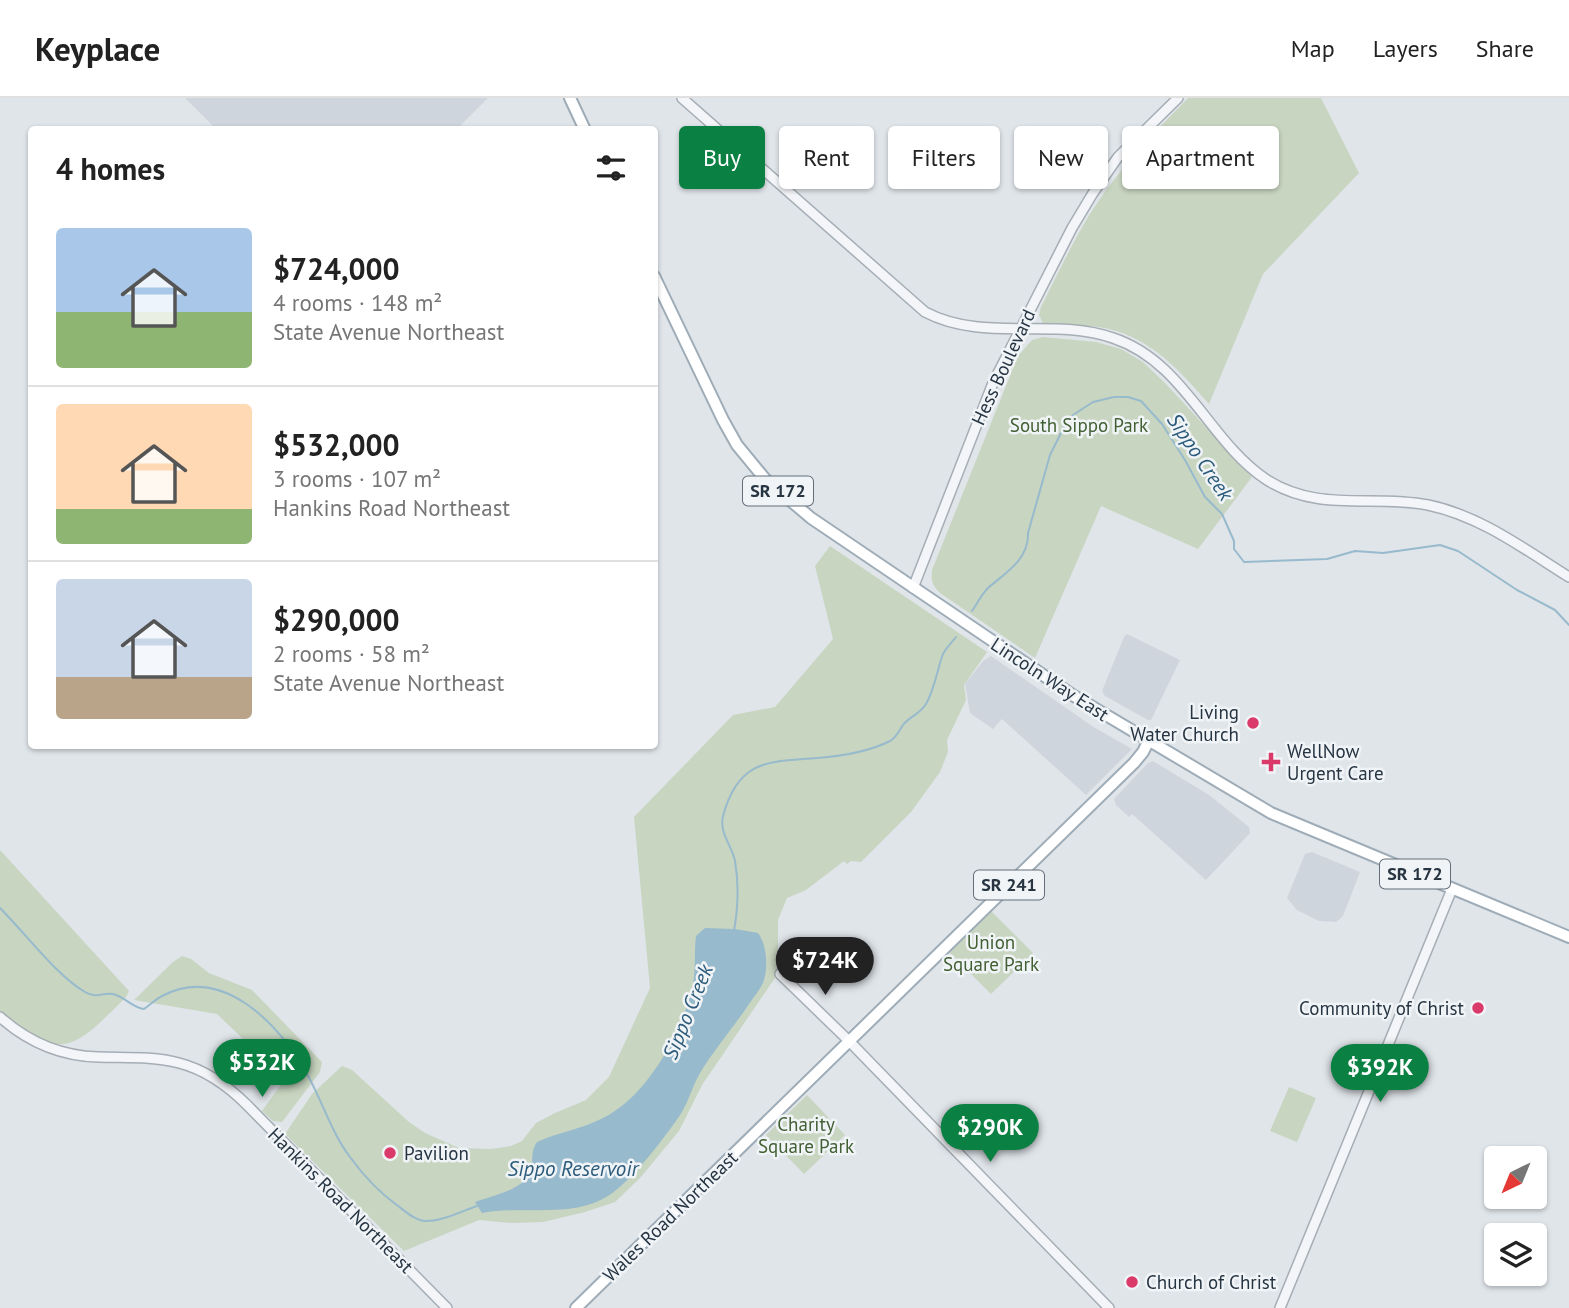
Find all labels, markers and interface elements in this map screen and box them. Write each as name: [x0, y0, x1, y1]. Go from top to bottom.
text: Keyplace: [35, 27, 160, 70]
text: Map: [1291, 33, 1335, 64]
text: Layers: [1373, 33, 1438, 64]
text: Share: [1476, 33, 1534, 64]
chip: Buy: [679, 126, 765, 189]
chip: Rent: [779, 126, 874, 189]
chip: Filters: [888, 126, 1000, 189]
chip: New: [1014, 126, 1108, 189]
chip: Apartment: [1122, 126, 1279, 189]
text: 4 homes: [56, 149, 165, 188]
icon: filters: [592, 149, 630, 187]
text: $724,000: [273, 249, 400, 288]
icon: home: [112, 256, 196, 340]
text: 4 rooms · 148 m²: [273, 288, 442, 317]
street label: Hess Boulevard: [966, 305, 1040, 429]
text: State Avenue Northeast: [273, 317, 504, 346]
water label: Sippo Creek: [1161, 408, 1240, 507]
park label: South Sippo Park: [1010, 413, 1148, 437]
text: $532,000: [273, 425, 400, 464]
icon: home: [112, 432, 196, 516]
text: 3 rooms · 107 m²: [273, 464, 441, 493]
road number: SR 172: [743, 477, 813, 506]
text: Hankins Road Northeast: [273, 493, 510, 522]
text: $290,000: [273, 600, 400, 639]
icon: home: [112, 607, 196, 691]
street label: Lincoln Way East: [986, 632, 1114, 726]
text: 2 rooms · 58 m²: [273, 639, 430, 668]
text: State Avenue Northeast: [273, 668, 504, 697]
place label: Living Water Church: [1130, 700, 1239, 746]
marker: Living Water Church: [1245, 715, 1261, 731]
place label: WellNow Urgent Care: [1287, 739, 1384, 785]
marker: WellNow Urgent Care: [1261, 752, 1281, 772]
road number: SR 172: [1380, 860, 1450, 888]
road number: SR 241: [974, 870, 1044, 900]
park label: Union Square Park: [943, 930, 1039, 976]
pin: $724K: [776, 937, 874, 997]
text: $724K: [792, 945, 858, 974]
water label: Sippo Creek: [656, 959, 719, 1063]
place label: Community of Christ: [1299, 996, 1465, 1020]
marker: Community of Christ: [1470, 1000, 1486, 1016]
pin: $532K: [213, 1040, 311, 1099]
pin: $392K: [1331, 1044, 1429, 1104]
text: $532K: [229, 1047, 295, 1076]
text: $392K: [1347, 1052, 1413, 1081]
pin: $290K: [941, 1104, 1039, 1164]
park label: Charity Square Park: [758, 1112, 854, 1158]
text: $290K: [957, 1112, 1023, 1141]
street label: Hankins Road Northeast: [263, 1122, 419, 1278]
place label: Pavilion: [404, 1141, 469, 1165]
marker: Pavilion: [382, 1145, 398, 1161]
street label: Wales Road Northeast: [598, 1145, 743, 1287]
north arrow: [1484, 1146, 1547, 1209]
map controls: [1484, 1146, 1547, 1286]
water label: Sippo Reservoir: [508, 1155, 641, 1182]
button: layers: [1484, 1223, 1547, 1286]
place label: Church of Christ: [1146, 1270, 1277, 1294]
marker: Church of Christ: [1124, 1274, 1140, 1290]

